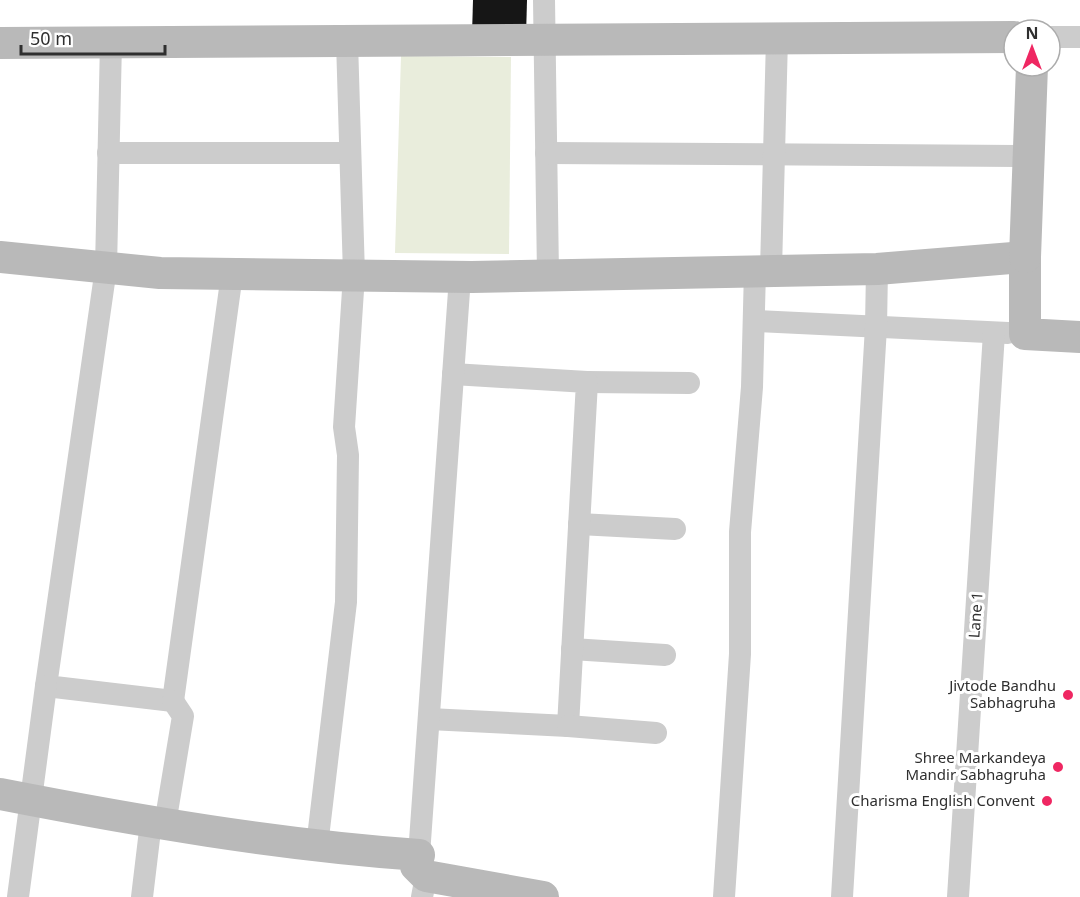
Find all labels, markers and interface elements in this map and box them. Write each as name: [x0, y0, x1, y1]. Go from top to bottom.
scale bar: [21, 18, 165, 56]
north arrow: [1002, 18, 1062, 78]
text: N: [1025, 22, 1039, 44]
text: 50 m: [30, 26, 72, 50]
street label: Lane 1: [963, 591, 987, 639]
place label: Jivtode Bandhu Sabhagruha: [947, 675, 1056, 712]
marker: Jivtode Bandhu Sabhagruha: [1061, 688, 1075, 702]
place label: Shree Markandeya Mandir Sabhagruha: [906, 747, 1046, 784]
marker: Shree Markandeya Mandir Sabhagruha: [1051, 760, 1065, 774]
place label: Charisma English Convent: [851, 790, 1036, 810]
marker: Charisma English Convent: [1040, 794, 1054, 808]

